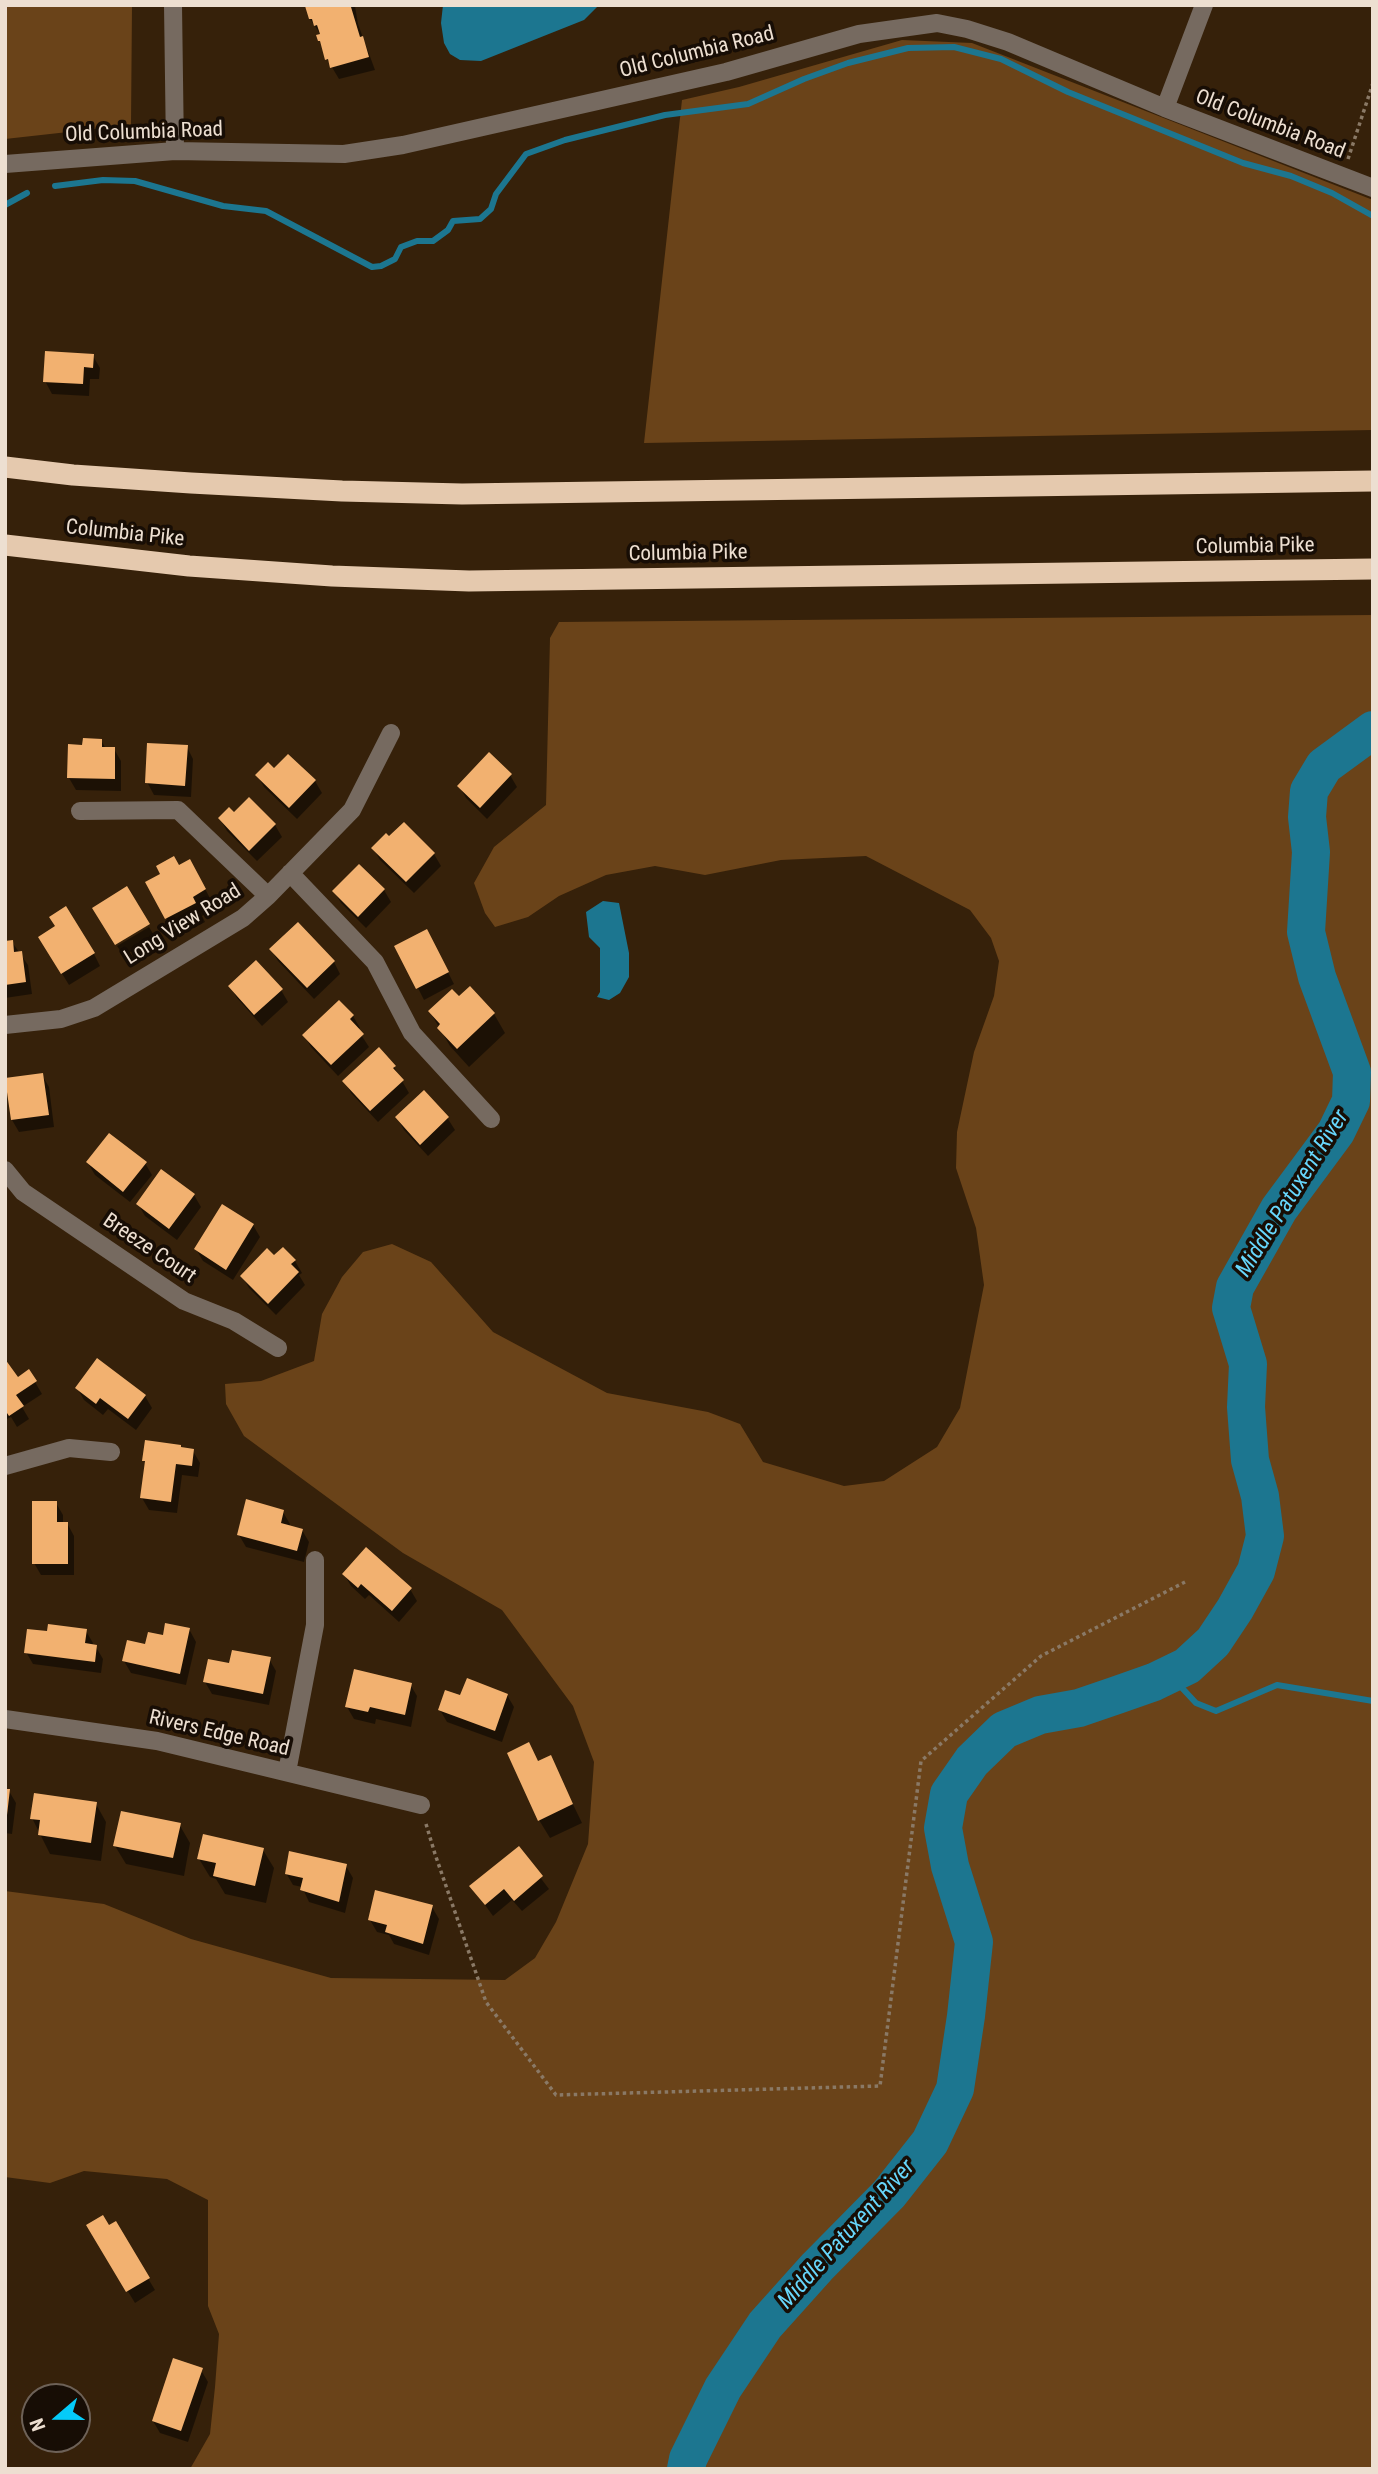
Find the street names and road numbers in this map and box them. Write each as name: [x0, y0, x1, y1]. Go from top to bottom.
street label: Old Columbia Road: [617, 22, 777, 84]
street label: Old Columbia Road: [1192, 85, 1348, 165]
street label: Old Columbia Road: [65, 118, 223, 148]
street label: Columbia Pike: [65, 515, 185, 553]
street label: Columbia Pike: [1195, 533, 1315, 561]
street label: Columbia Pike: [628, 540, 748, 568]
street label: Long View Road: [120, 879, 246, 971]
street label: Breeze Court: [98, 1209, 200, 1289]
street label: Rivers Edge Road: [146, 1706, 292, 1762]

